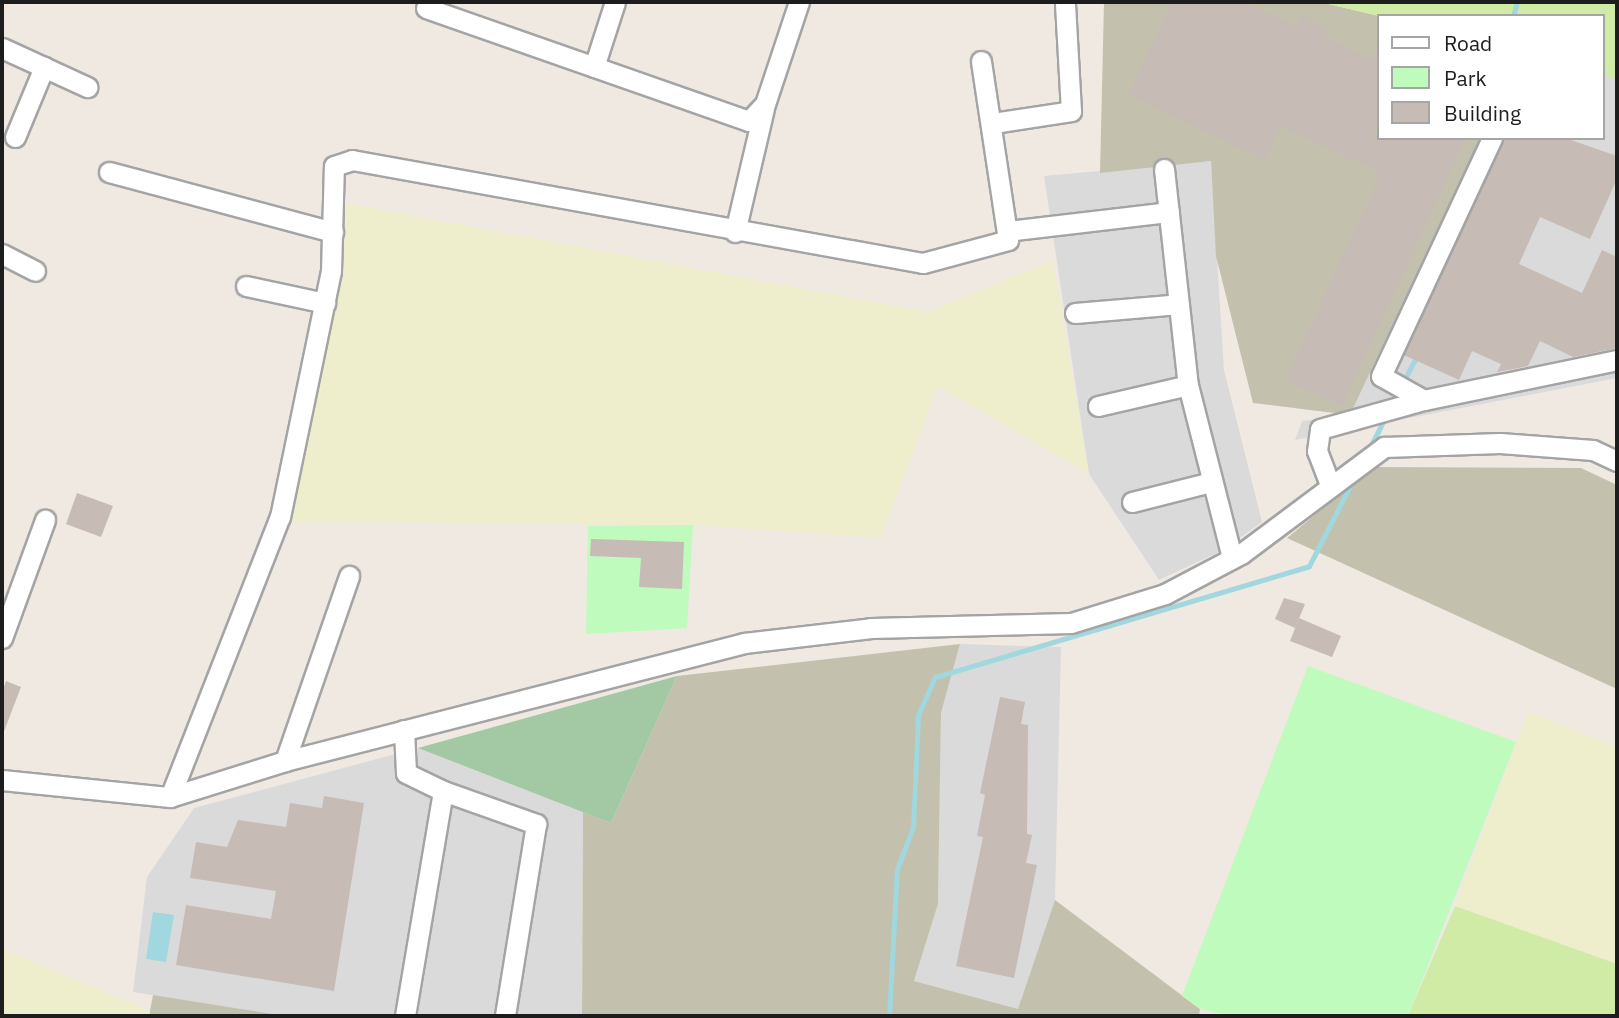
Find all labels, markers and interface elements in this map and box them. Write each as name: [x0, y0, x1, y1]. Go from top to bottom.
legend: [1378, 14, 1605, 140]
text: Road: [1444, 29, 1492, 57]
text: Park: [1444, 64, 1487, 92]
text: Building: [1444, 99, 1521, 127]

